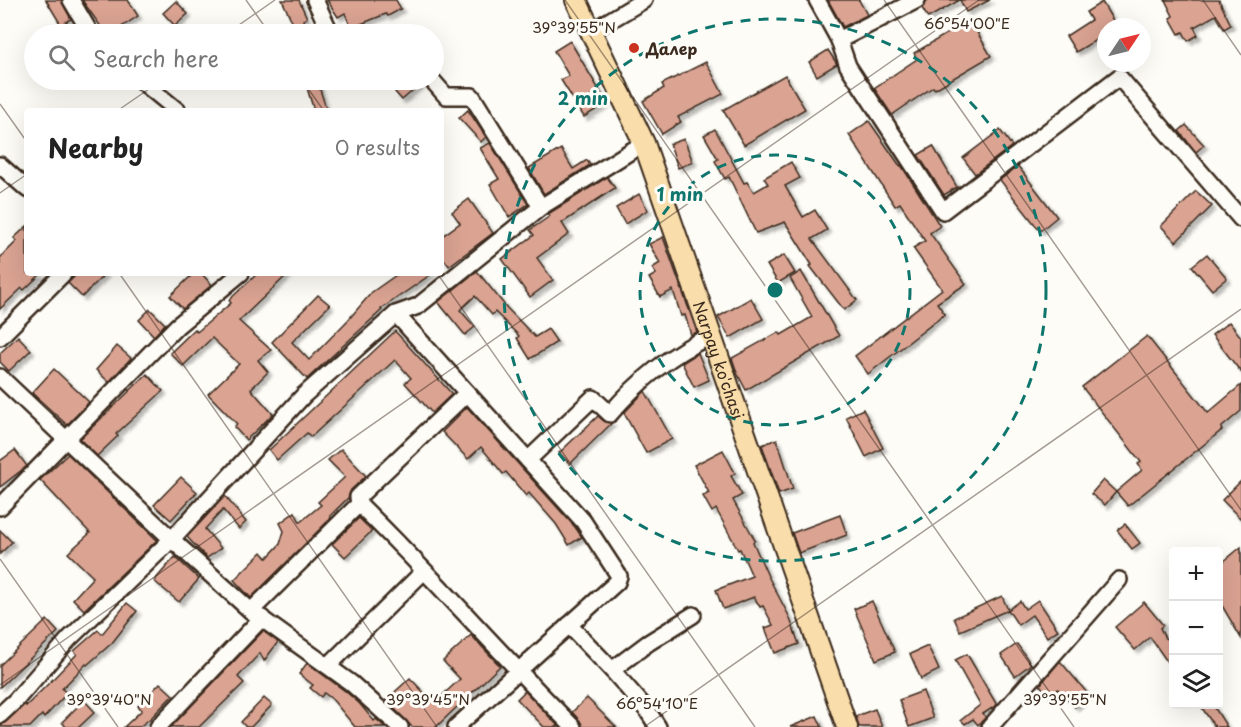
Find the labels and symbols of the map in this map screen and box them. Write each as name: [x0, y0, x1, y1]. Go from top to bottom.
text: 66°54'00"E: [924, 11, 1010, 34]
text: 39°39'55"N: [532, 15, 616, 38]
north arrow: [1097, 18, 1151, 72]
place label: Далер: [645, 36, 697, 60]
marker: Далер: [627, 41, 641, 55]
text: 2 min: [558, 84, 608, 111]
text: 1 min: [657, 180, 703, 207]
centre of rings: [765, 280, 785, 300]
street label: Narpay ko'chasi: [688, 298, 751, 422]
text: 39°39'40"N: [66, 687, 152, 710]
text: 39°39'45"N: [386, 687, 470, 710]
text: 39°39'55"N: [1023, 687, 1107, 710]
text: 66°54'10"E: [616, 691, 698, 714]

